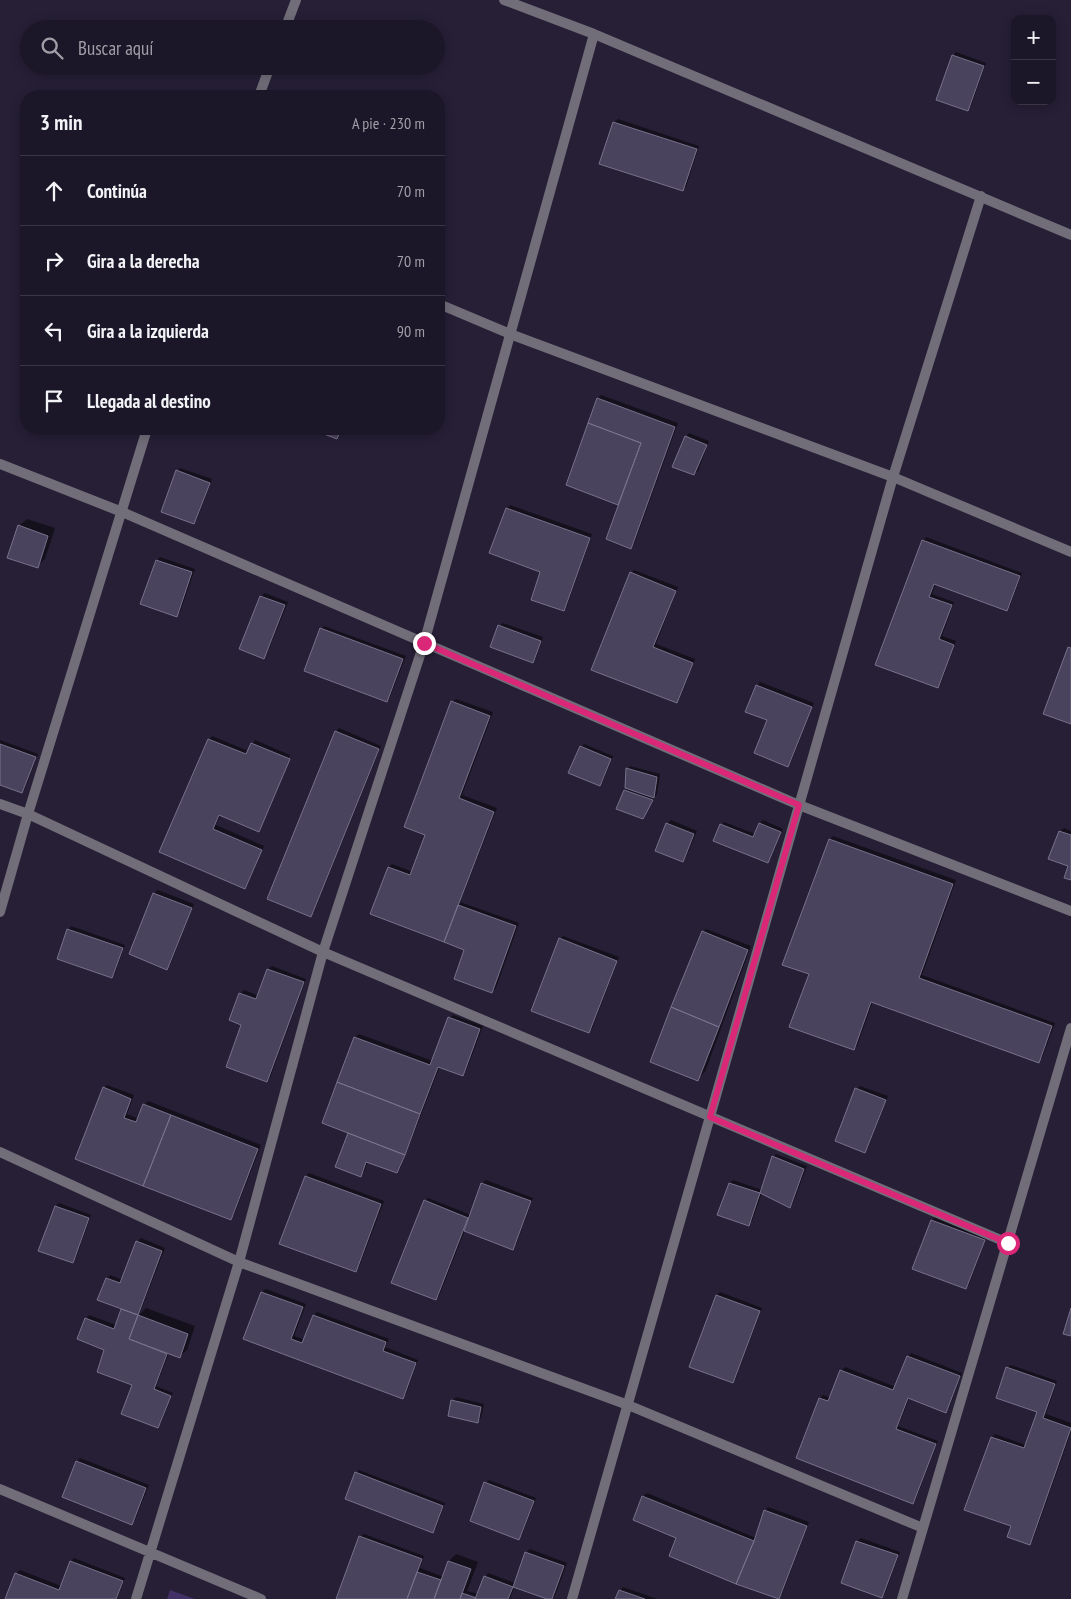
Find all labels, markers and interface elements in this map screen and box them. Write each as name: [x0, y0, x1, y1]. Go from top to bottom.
map controls: [1011, 15, 1056, 105]
button: +: [1011, 15, 1056, 60]
search box: [20, 20, 445, 75]
icon: search: [38, 34, 66, 62]
text: Buscar aquí: [78, 36, 153, 60]
button: −: [1011, 60, 1056, 105]
text: 3 min: [40, 109, 82, 136]
text: A pie · 230 m: [352, 113, 425, 133]
icon: ahead: [40, 177, 68, 205]
text: Continúa: [87, 179, 147, 203]
text: 70 m: [397, 181, 425, 201]
icon: right: [40, 247, 68, 275]
text: Gira a la derecha: [87, 249, 200, 273]
text: 70 m: [397, 251, 425, 271]
icon: left: [40, 317, 68, 345]
text: Gira a la izquierda: [87, 319, 209, 343]
text: 90 m: [397, 321, 425, 341]
icon: arrive: [40, 387, 68, 415]
text: Llegada al destino: [87, 389, 211, 413]
route end: [413, 632, 436, 655]
route start: [997, 1232, 1020, 1255]

